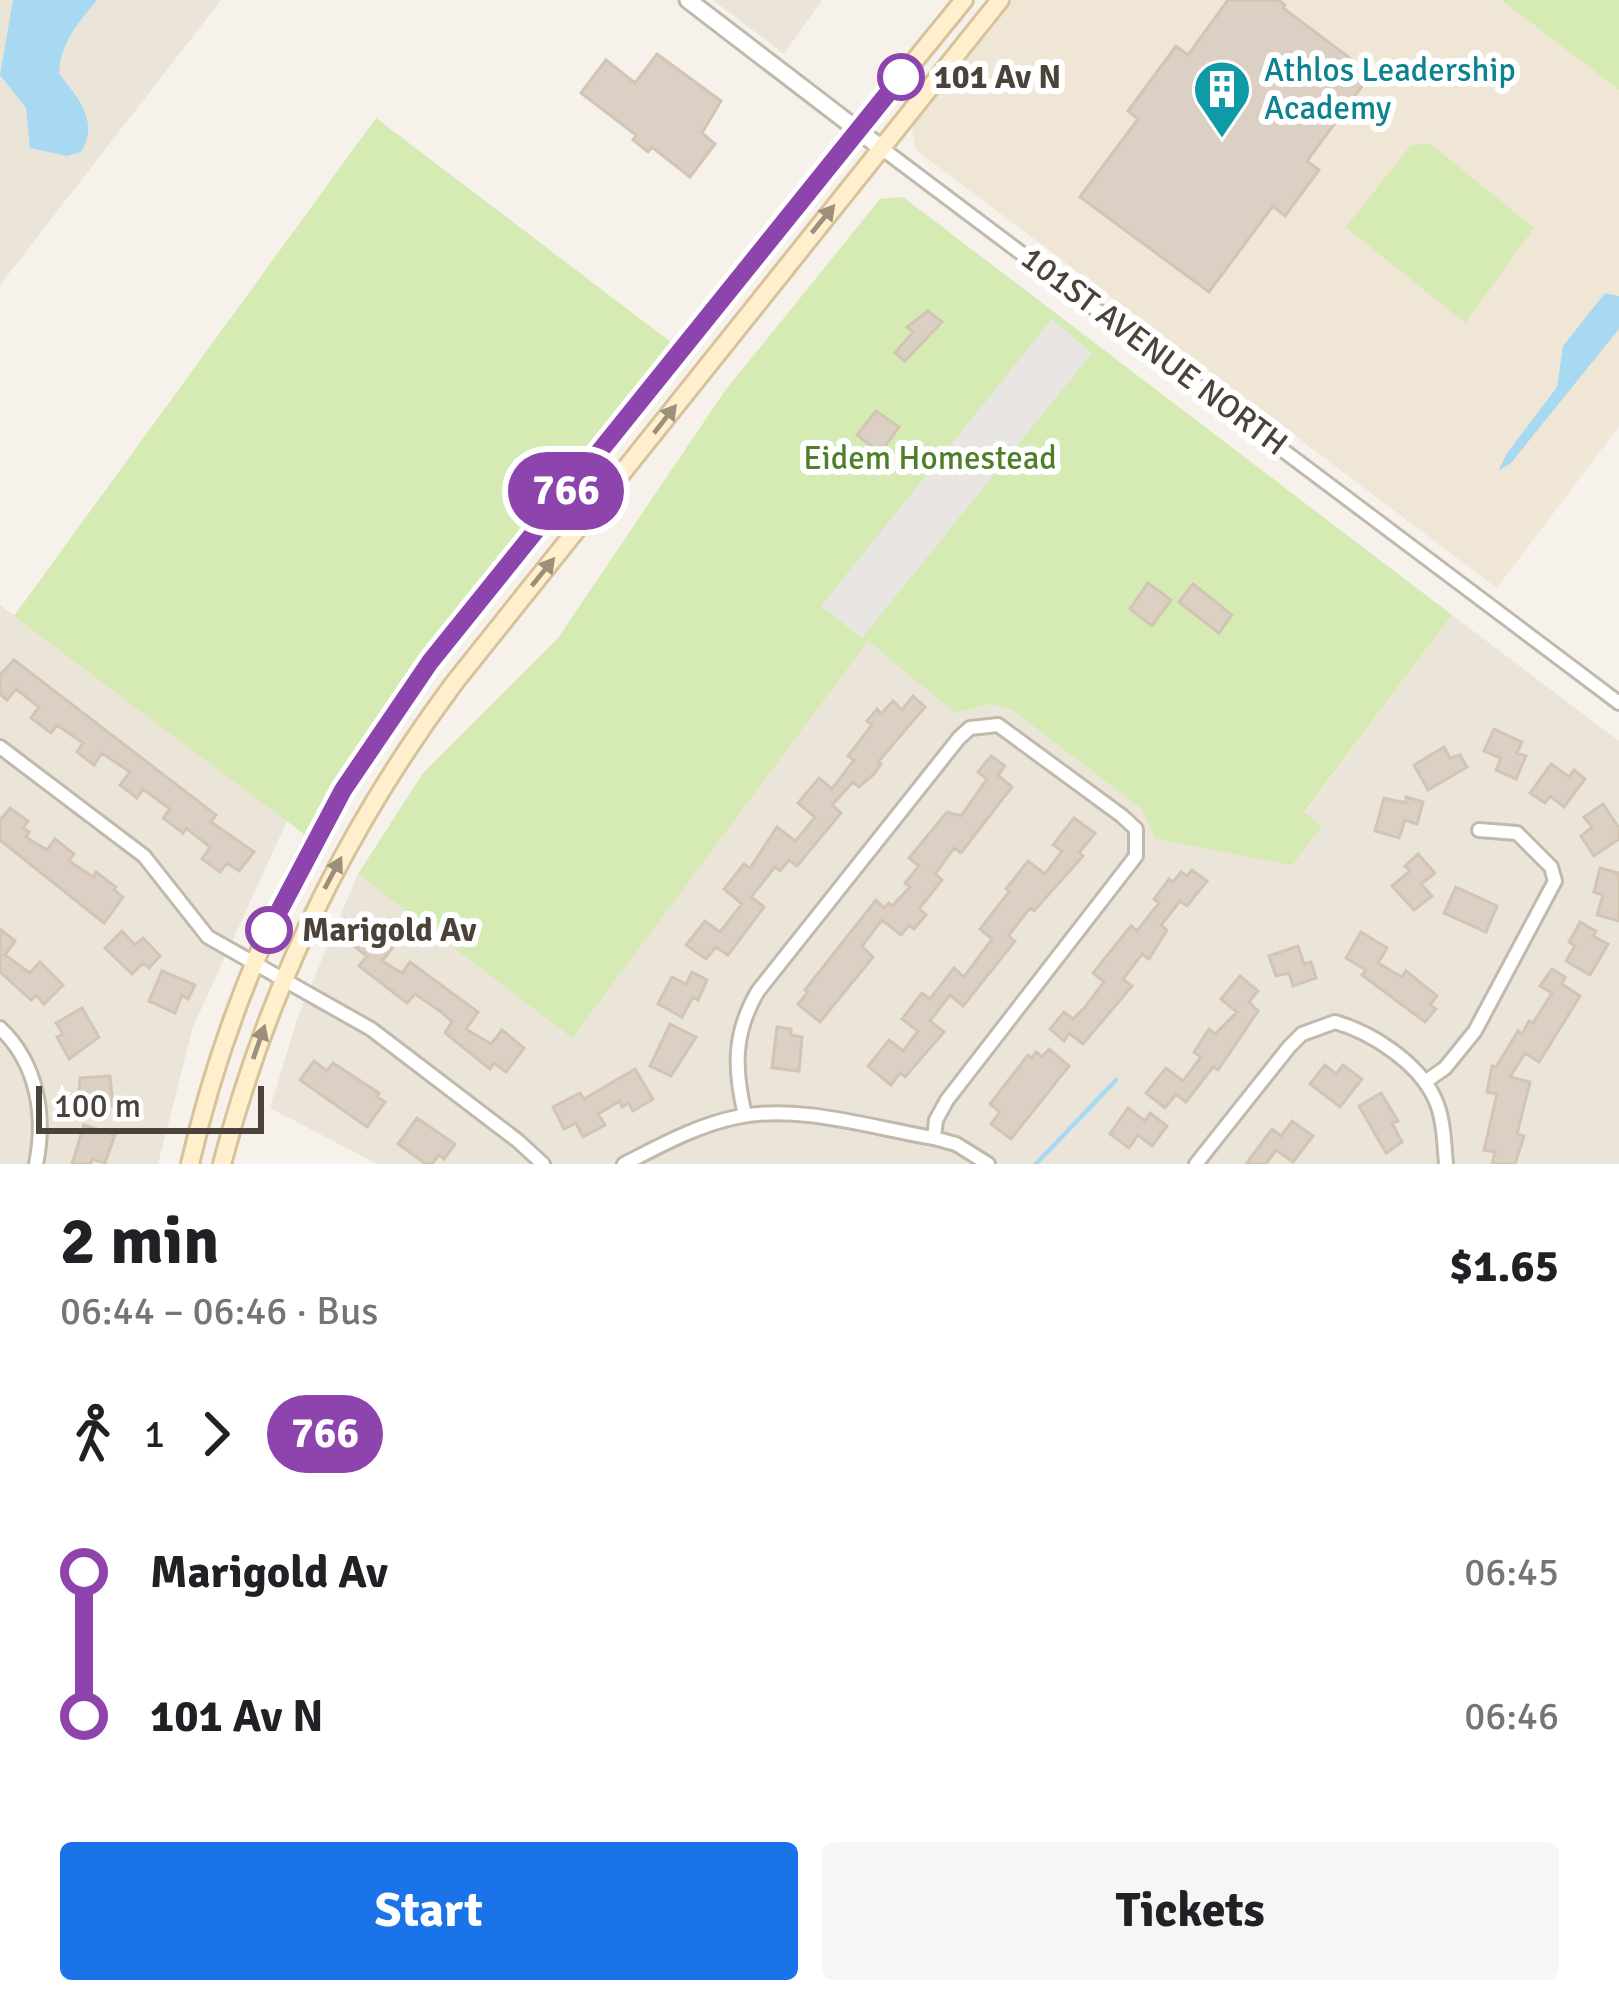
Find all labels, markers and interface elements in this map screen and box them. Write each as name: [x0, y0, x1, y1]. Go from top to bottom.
place label: Athlos Leadership Academy: [1264, 50, 1516, 129]
marker: 101 Av N: [879, 55, 923, 99]
place label: 101 Av N: [934, 57, 1061, 98]
building icon: Athlos Leadership Academy: [1191, 58, 1253, 140]
one-way arrow: [809, 204, 835, 235]
street label: 101ST AVENUE NORTH: [1013, 237, 1295, 465]
one-way arrow: [652, 404, 676, 435]
park label: Eidem Homestead: [803, 438, 1057, 479]
line badge: 766: [497, 452, 635, 530]
text: 766: [532, 465, 600, 516]
one-way arrow: [530, 557, 555, 588]
one-way arrow: [322, 855, 343, 890]
marker: Marigold Av: [247, 908, 291, 952]
place label: Marigold Av: [302, 910, 477, 951]
one-way arrow: [251, 1024, 269, 1060]
scale bar: [36, 1080, 264, 1133]
text: 100 m: [54, 1086, 141, 1127]
text: 2 min: [60, 1201, 219, 1282]
text: $1.65: [1449, 1239, 1559, 1294]
text: 06:44 – 06:46 · Bus: [60, 1287, 378, 1335]
icon: walk: [60, 1401, 126, 1467]
icon: forward: [183, 1401, 249, 1467]
text: 766: [291, 1408, 359, 1459]
text: 1: [144, 1410, 165, 1458]
text: Marigold Av: [150, 1545, 388, 1600]
text: 06:45: [1464, 1548, 1559, 1596]
text: 101 Av N: [150, 1689, 324, 1744]
text: 06:46: [1464, 1692, 1559, 1740]
button: Start: [60, 1842, 798, 1980]
button: Tickets: [822, 1842, 1559, 1980]

